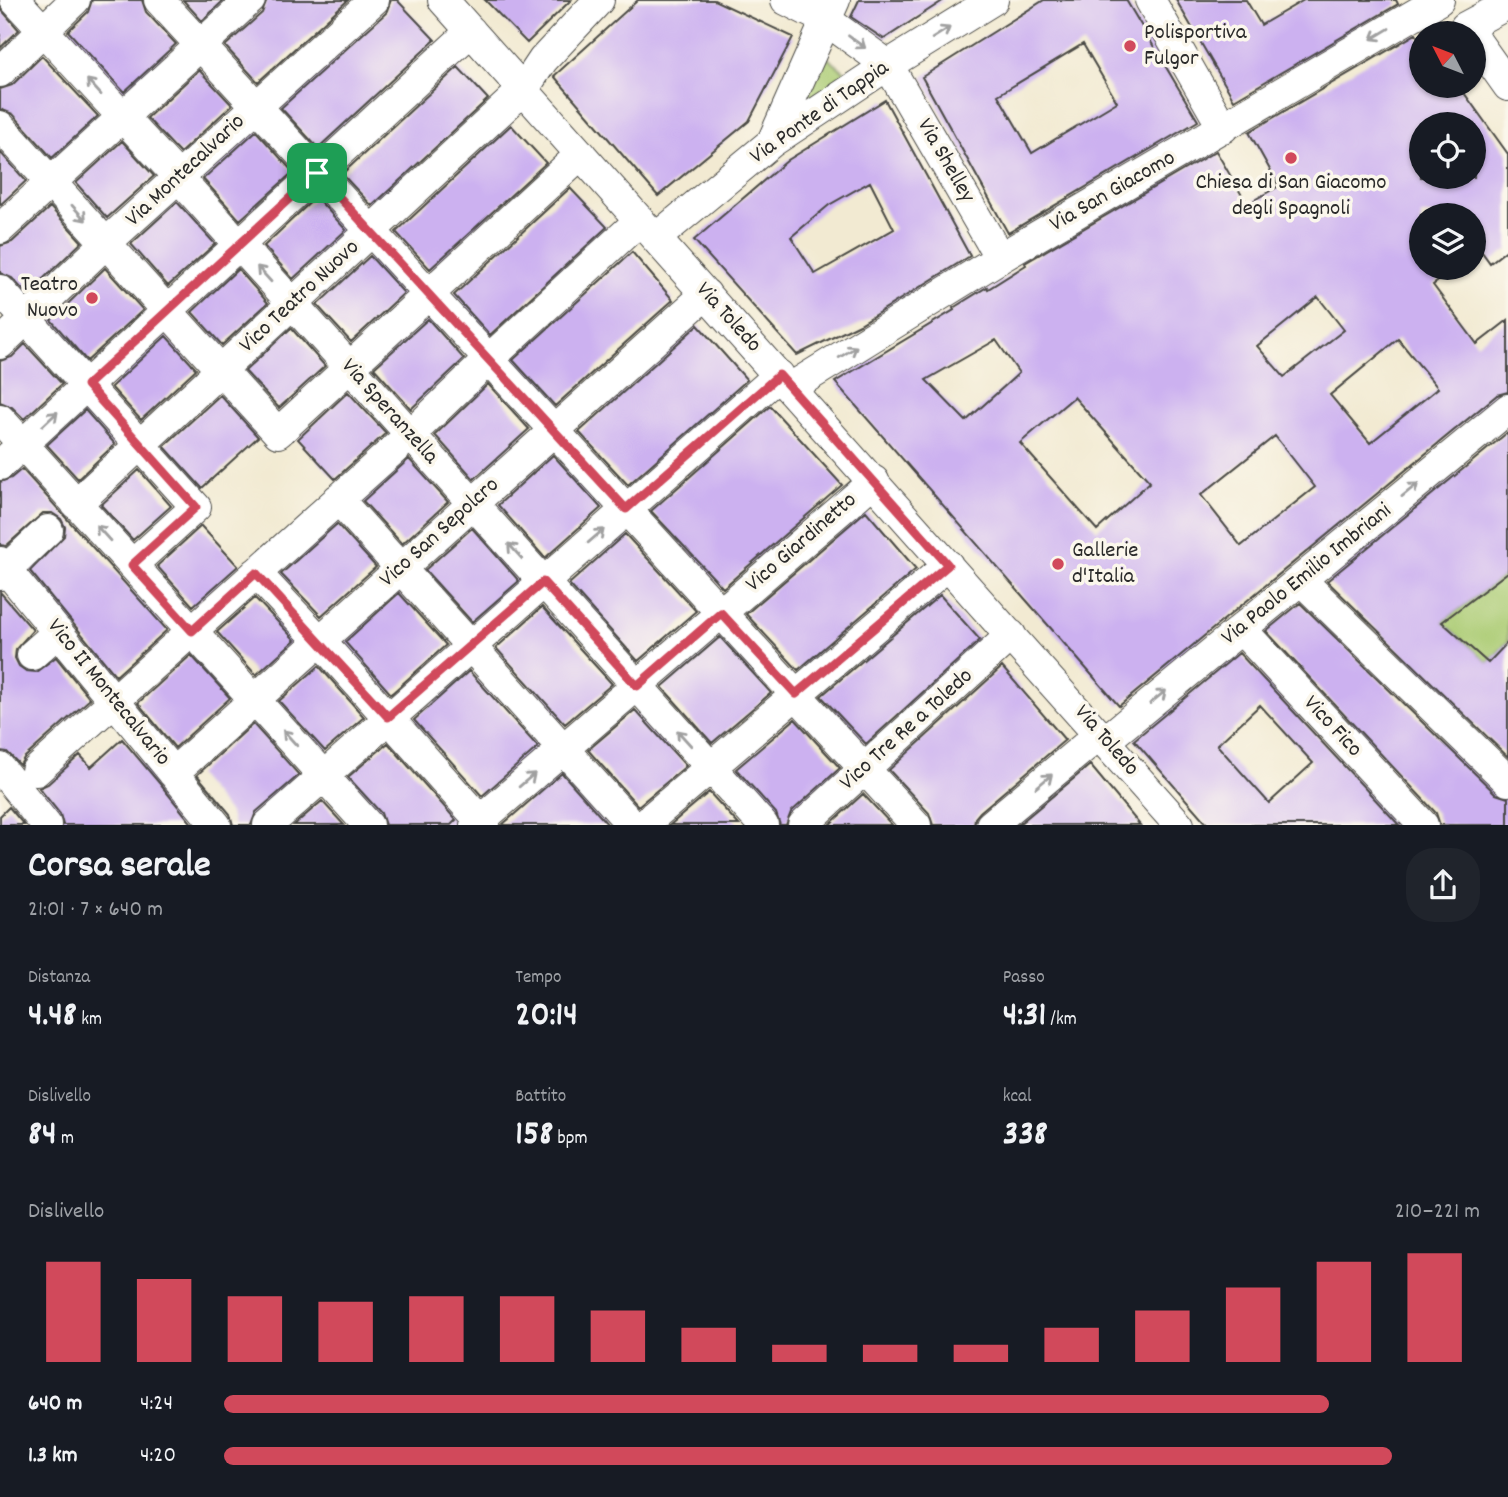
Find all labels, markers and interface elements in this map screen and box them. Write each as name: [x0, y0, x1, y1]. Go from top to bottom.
place label: Polisportiva Fulgor: [1144, 17, 1248, 76]
north arrow: [1409, 21, 1486, 98]
map controls: [1409, 21, 1486, 280]
one-way arrow: [930, 25, 950, 39]
one-way arrow: [1370, 27, 1390, 41]
one-way arrow: [847, 35, 866, 50]
marker: Polisportiva Fulgor: [1122, 38, 1138, 54]
street label: Via Ponte di Tappia: [744, 52, 897, 173]
one-way arrow: [86, 79, 102, 97]
street label: Via Montecalvario: [119, 107, 253, 235]
button: locate: [1409, 112, 1486, 189]
street label: Via Shelley: [908, 113, 983, 210]
pin: [287, 143, 347, 203]
street label: Via San Giacomo: [1044, 143, 1182, 241]
marker: Chiesa di San Giacomo degli Spagnoli: [1283, 150, 1299, 166]
icon: arrive: [298, 154, 336, 192]
place label: Chiesa di San Giacomo degli Spagnoli: [1195, 167, 1387, 226]
one-way arrow: [70, 203, 86, 221]
button: layers: [1409, 203, 1486, 280]
street label: Vico Teatro Nuovo: [232, 232, 368, 362]
one-way arrow: [256, 265, 272, 283]
place label: Teatro Nuovo: [21, 269, 78, 328]
street label: Via Toledo: [687, 275, 769, 361]
marker: Teatro Nuovo: [84, 290, 100, 306]
one-way arrow: [837, 344, 857, 358]
street label: Via Speranzella: [332, 352, 446, 473]
one-way arrow: [41, 411, 59, 427]
street label: Vico San Sepolcro: [373, 470, 507, 596]
one-way arrow: [1400, 482, 1418, 498]
street label: Vico Giardinetto: [739, 485, 865, 601]
street label: Via Paolo Emilio Imbriani: [1215, 496, 1399, 654]
one-way arrow: [95, 525, 111, 543]
one-way arrow: [586, 528, 604, 544]
place label: Gallerie d'Italia: [1072, 535, 1138, 594]
one-way arrow: [507, 543, 524, 560]
marker: Gallerie d'Italia: [1050, 556, 1066, 572]
street label: Vico II Montecalvario: [38, 612, 178, 774]
street label: Vico Tre Re a Toledo: [833, 661, 981, 799]
one-way arrow: [1149, 689, 1167, 705]
street label: Vico Fico: [1295, 689, 1369, 765]
street label: Via Toledo: [1066, 698, 1146, 784]
one-way arrow: [281, 730, 298, 747]
one-way arrow: [676, 730, 693, 747]
one-way arrow: [518, 772, 536, 788]
one-way arrow: [1034, 773, 1052, 789]
text: Corsa serale: [28, 840, 211, 895]
button: share: [1406, 848, 1480, 922]
text: 21:01 · 7 × 640 m: [28, 894, 163, 927]
text: Distanza: [28, 965, 90, 992]
text: Tempo: [515, 965, 562, 992]
text: Passo: [1003, 965, 1045, 992]
text: 4.48: [28, 992, 77, 1042]
text: 20:14: [515, 992, 578, 1042]
text: 4:31: [1003, 992, 1046, 1042]
text: km: [77, 1007, 102, 1034]
text: /km: [1046, 1007, 1077, 1034]
text: Dislivello: [28, 1084, 91, 1111]
text: Battito: [515, 1084, 566, 1111]
text: kcal: [1003, 1084, 1032, 1111]
text: 84: [28, 1111, 57, 1161]
text: 158: [515, 1111, 553, 1161]
text: 338: [1003, 1111, 1048, 1161]
text: m: [57, 1126, 74, 1153]
text: bpm: [553, 1126, 588, 1153]
text: Dislivello: [28, 1196, 104, 1229]
text: 210–221 m: [1395, 1196, 1480, 1229]
text: 640 m: [28, 1388, 82, 1421]
text: 4:24: [140, 1388, 173, 1421]
text: 1.3 km: [28, 1440, 78, 1473]
text: 4:20: [140, 1440, 176, 1473]

